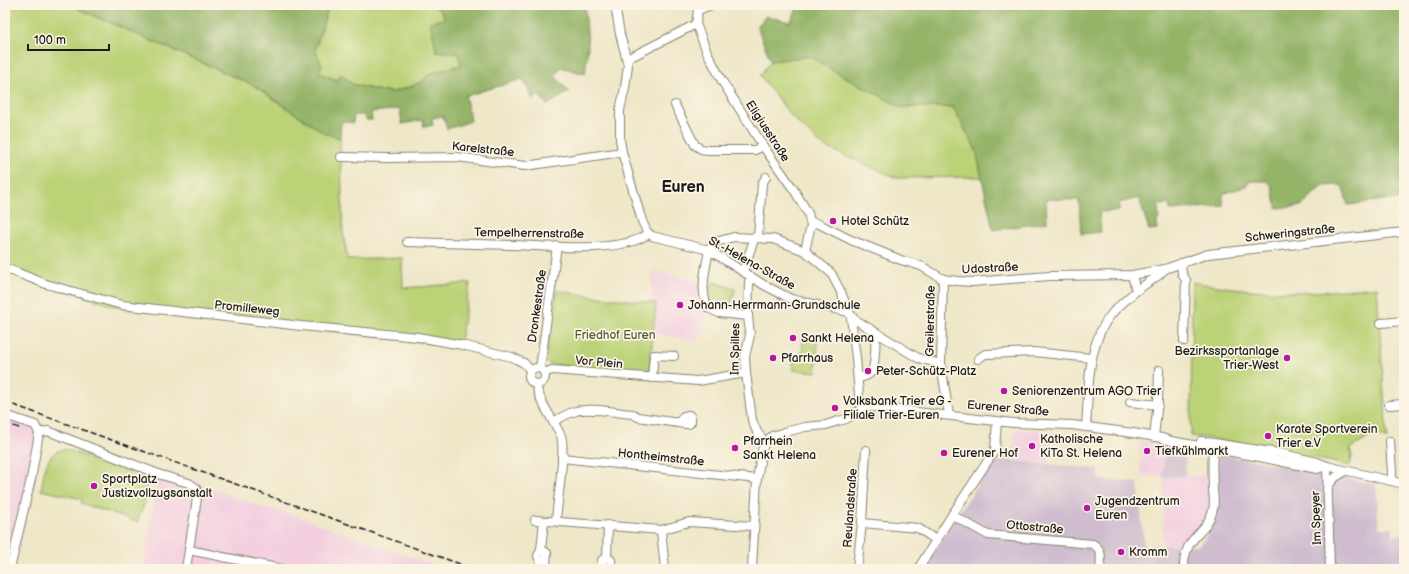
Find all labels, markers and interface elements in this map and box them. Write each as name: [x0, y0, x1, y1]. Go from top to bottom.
scale bar: [28, 26, 109, 52]
text: 100 m: [34, 33, 66, 48]
street label: Eligiusstraße: [742, 98, 793, 165]
street label: Karelstraße: [451, 139, 515, 160]
district label: Euren: [661, 178, 705, 197]
place label: Hotel Schütz: [841, 214, 909, 229]
marker: Hotel Schütz: [828, 216, 838, 226]
street label: Schweringstraße: [1244, 221, 1336, 246]
street label: Tempelherrenstraße: [474, 225, 584, 242]
street label: St.-Helena-Straße: [706, 233, 798, 293]
street label: Udostraße: [961, 260, 1019, 277]
street label: Dronkestraße: [525, 269, 550, 344]
street label: Greilerstraße: [922, 285, 939, 357]
street label: Promilleweg: [214, 298, 280, 319]
place label: Johann-Herrmann-Grundschule: [688, 298, 860, 313]
marker: Johann-Herrmann-Grundschule: [675, 300, 685, 310]
street label: Im Spilles: [728, 323, 743, 375]
park label: Friedhof Euren: [575, 328, 656, 343]
place label: Sankt Helena: [801, 331, 874, 346]
marker: Sankt Helena: [788, 333, 798, 343]
place label: Bezirkssportanlage Trier-West: [1174, 344, 1279, 373]
place label: Pfarrhaus: [781, 351, 833, 366]
street label: Vor Plein: [575, 353, 624, 372]
marker: Pfarrhaus: [768, 353, 778, 363]
marker: Bezirkssportanlage Trier-West: [1282, 353, 1292, 363]
place label: Peter-Schütz-Platz: [876, 364, 976, 379]
marker: Peter-Schütz-Platz: [863, 366, 873, 376]
place label: Seniorenzentrum AGO Trier: [1012, 384, 1162, 399]
marker: Seniorenzentrum AGO Trier: [999, 386, 1009, 396]
place label: Volksbank Trier eG - Filiale Trier-Euren: [843, 394, 952, 423]
street label: Eurener Straße: [966, 397, 1050, 420]
marker: Volksbank Trier eG - Filiale Trier-Euren: [830, 403, 840, 413]
place label: Karate Sportverein Trier e.V: [1276, 422, 1378, 451]
marker: Karate Sportverein Trier e.V: [1263, 431, 1273, 441]
place label: Katholische KiTa St. Helena: [1040, 432, 1122, 461]
place label: Pfarrhein Sankt Helena: [743, 434, 816, 463]
marker: Katholische KiTa St. Helena: [1027, 441, 1037, 451]
marker: Pfarrhein Sankt Helena: [730, 443, 740, 453]
place label: Tiefkühlmarkt: [1155, 444, 1229, 459]
street label: Hontheimstraße: [617, 445, 705, 469]
place label: Eurener Hof: [952, 446, 1018, 461]
marker: Tiefkühlmarkt: [1142, 446, 1152, 456]
marker: Eurener Hof: [939, 448, 949, 458]
street label: Reulandstraße: [840, 468, 861, 548]
place label: Sportplatz Justizvollzugsanstalt: [102, 472, 212, 501]
marker: Sportplatz Justizvollzugsanstalt: [89, 481, 99, 491]
street label: Im Speyer: [1308, 490, 1325, 545]
place label: Jugendzentrum Euren: [1095, 494, 1180, 523]
marker: Jugendzentrum Euren: [1082, 503, 1092, 513]
street label: Ottostraße: [1006, 518, 1064, 537]
place label: Kromm: [1129, 545, 1168, 560]
marker: Kromm: [1116, 547, 1126, 557]

